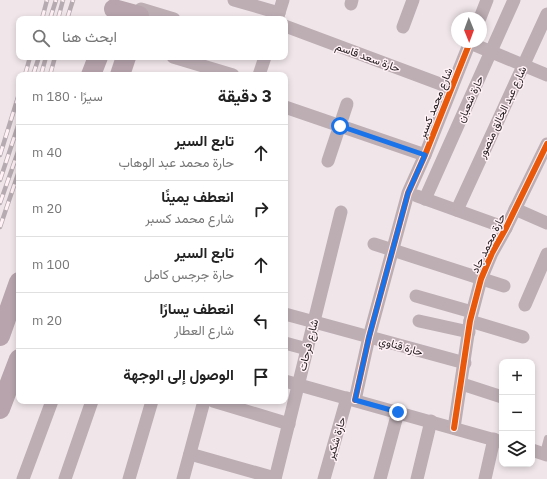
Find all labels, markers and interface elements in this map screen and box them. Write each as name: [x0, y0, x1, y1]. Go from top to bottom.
north arrow: [451, 12, 487, 48]
search box: [16, 16, 288, 60]
icon: search: [30, 27, 52, 49]
text: ابحث هنا: [62, 27, 117, 46]
street label: حارة سعد قاسم: [333, 39, 402, 76]
street label: شارع عبد الخالق منصور: [474, 64, 530, 162]
street label: شارع محمد كسبر: [414, 65, 457, 142]
street label: حارة شعبان: [453, 73, 487, 125]
text: 3 دقيقة: [218, 85, 272, 107]
text: سيرًا · 180 m: [32, 88, 103, 105]
route start: [331, 117, 349, 135]
text: تابع السير: [175, 131, 234, 150]
icon: ahead: [250, 142, 272, 164]
text: 40 m: [32, 144, 62, 161]
text: حارة محمد عبد الوهاب: [118, 154, 234, 171]
text: انعطف يمينًا: [161, 187, 234, 206]
icon: right: [250, 198, 272, 220]
text: 20 m: [32, 200, 62, 217]
text: شارع محمد كسبر: [145, 210, 234, 227]
street label: حارة محمد جاد: [468, 211, 508, 275]
text: تابع السير: [175, 243, 234, 262]
icon: ahead: [250, 254, 272, 276]
text: 100 m: [32, 256, 70, 273]
text: حارة جرجس كامل: [144, 266, 234, 283]
text: انعطف يسارًا: [159, 299, 234, 318]
icon: left: [250, 310, 272, 332]
text: 20 m: [32, 312, 62, 329]
street label: شارع فرحات: [295, 317, 322, 373]
text: شارع العطار: [174, 322, 234, 339]
street label: حارة قناوي: [377, 333, 425, 362]
map controls: [499, 359, 535, 467]
button: +: [499, 359, 535, 395]
text: الوصول إلى الوجهة: [123, 365, 234, 384]
icon: arrive: [250, 366, 272, 388]
button: −: [499, 395, 535, 431]
route end: [389, 403, 407, 421]
street label: حارة شكير: [323, 415, 349, 462]
button: layers: [499, 431, 535, 467]

